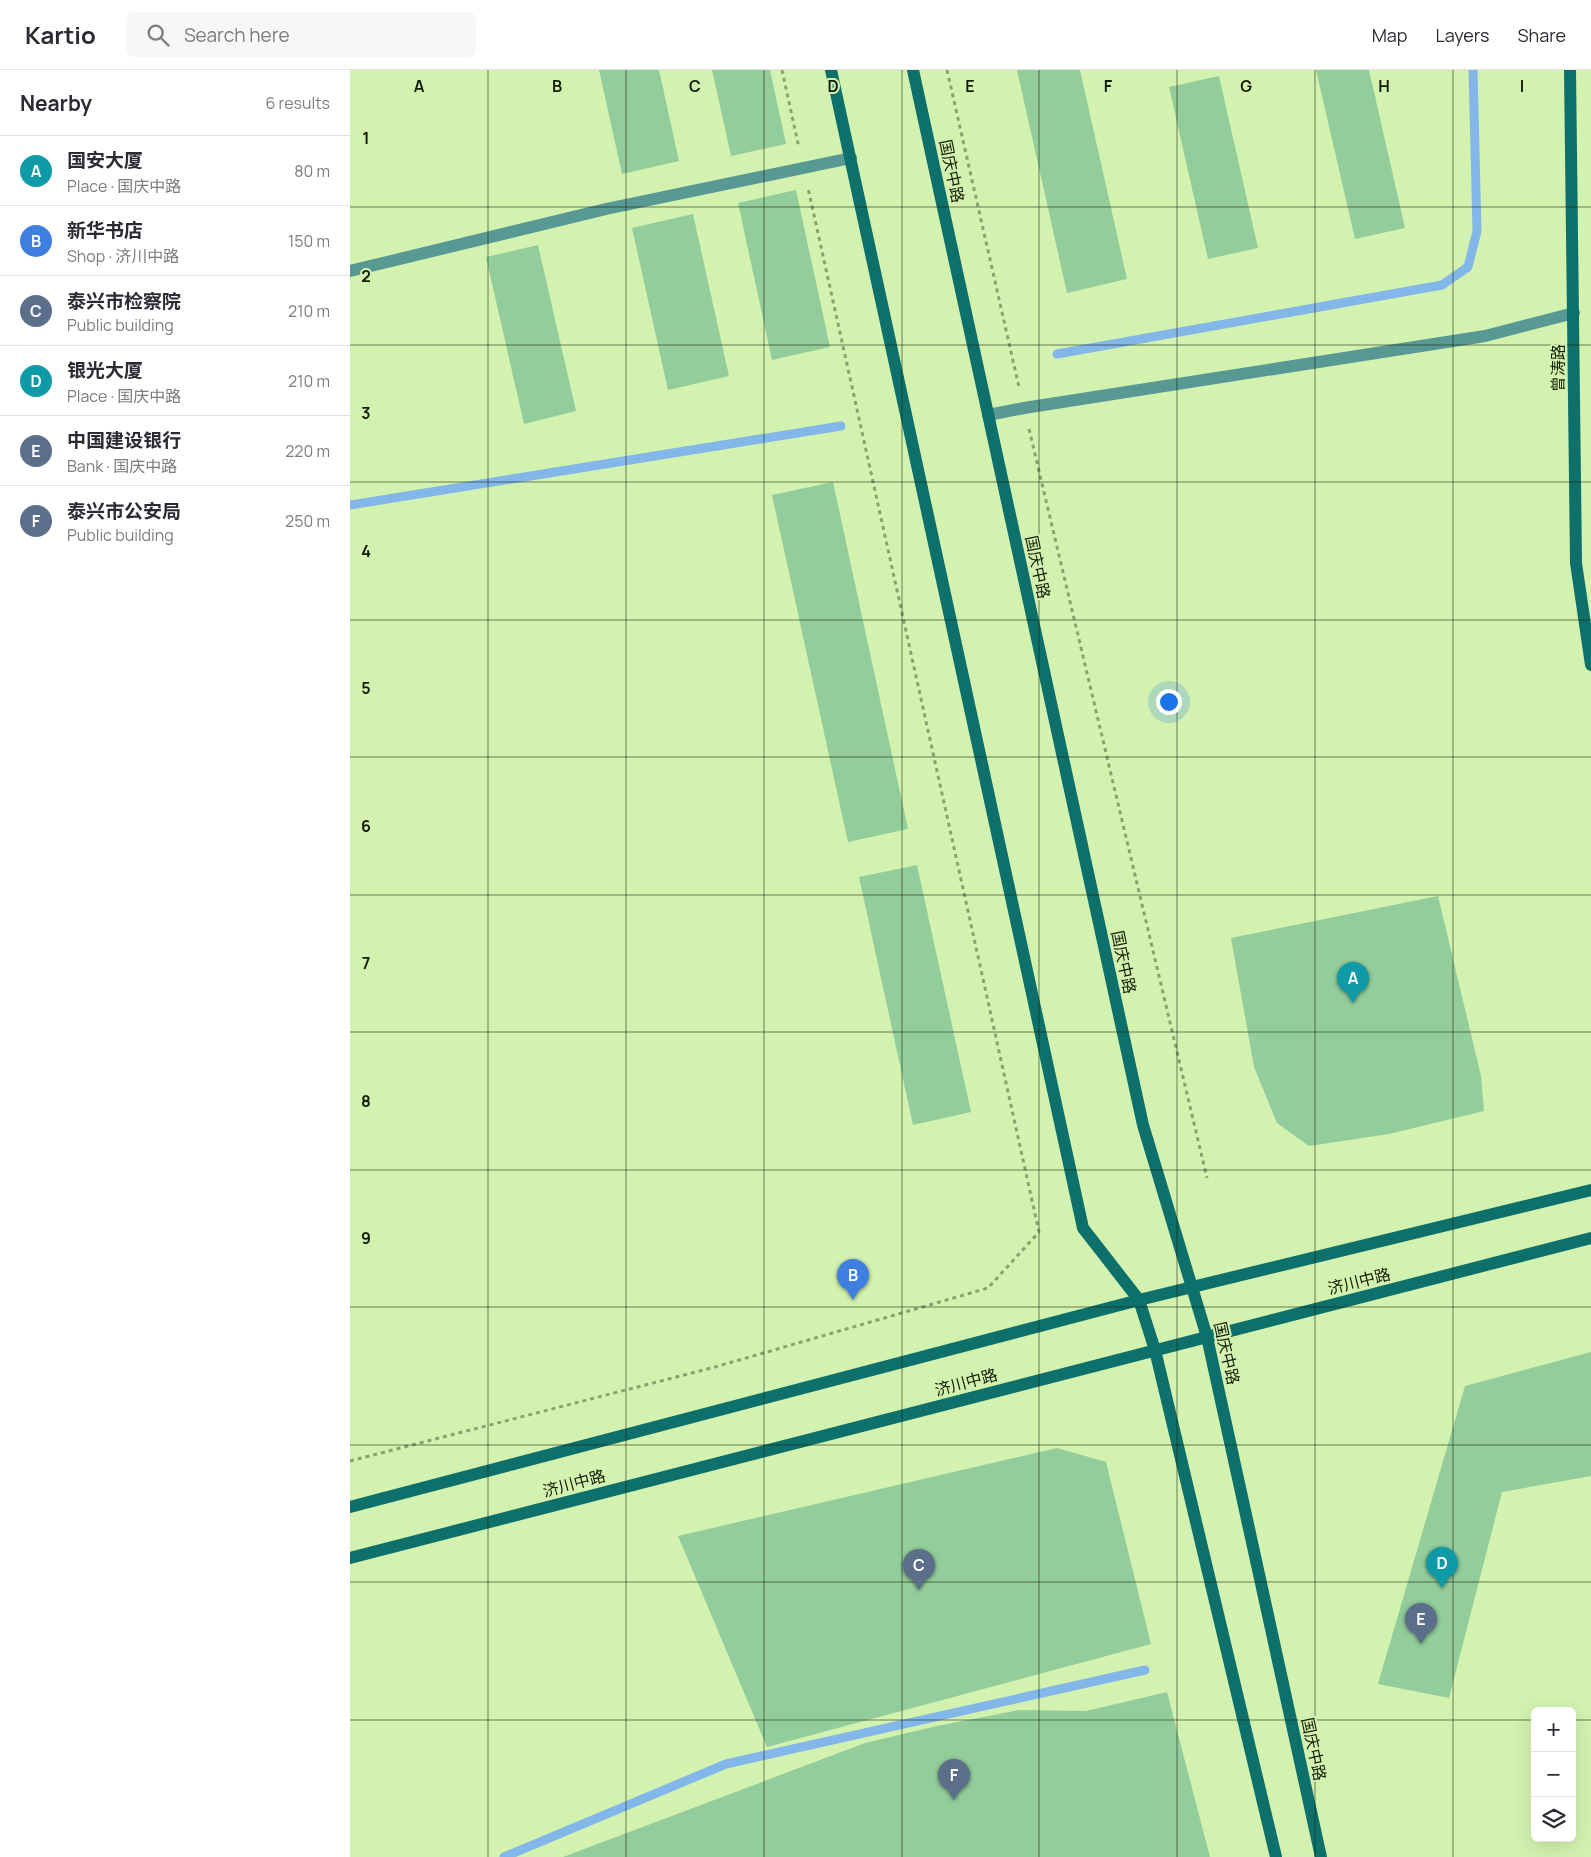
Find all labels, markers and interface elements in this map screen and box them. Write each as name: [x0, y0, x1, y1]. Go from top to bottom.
search box: [126, 12, 476, 57]
text: Kartio: [25, 18, 96, 51]
icon: search: [144, 21, 172, 49]
text: Search here: [184, 22, 290, 48]
text: Map: [1372, 23, 1407, 47]
text: Layers: [1435, 23, 1489, 47]
text: Share: [1517, 23, 1566, 47]
text: A: [414, 75, 425, 97]
text: B: [552, 75, 562, 97]
text: C: [689, 75, 701, 97]
text: D: [827, 75, 839, 97]
text: E: [965, 75, 975, 97]
text: F: [1104, 75, 1113, 97]
text: G: [1240, 75, 1252, 97]
text: H: [1378, 75, 1390, 97]
text: I: [1520, 75, 1524, 97]
text: Nearby: [20, 89, 92, 117]
text: 6 results: [265, 92, 330, 114]
text: 1: [362, 127, 370, 149]
street label: 国庆中路: [935, 137, 969, 205]
text: 国安大厦: [67, 147, 143, 173]
text: A: [31, 160, 41, 182]
text: 80 m: [294, 160, 330, 182]
text: Place · 国庆中路: [67, 175, 181, 197]
text: 新华书店: [67, 217, 143, 243]
text: B: [31, 230, 41, 252]
text: 150 m: [288, 230, 330, 252]
text: Shop · 济川中路: [67, 245, 179, 267]
text: 2: [361, 265, 371, 287]
text: 泰兴市检察院: [67, 288, 181, 314]
text: C: [30, 300, 42, 322]
text: 210 m: [288, 300, 330, 322]
text: Public building: [67, 314, 174, 336]
street label: 曾涛路: [1547, 344, 1569, 392]
text: 银光大厦: [67, 357, 143, 383]
text: D: [30, 370, 42, 392]
text: 210 m: [288, 370, 330, 392]
text: Place · 国庆中路: [67, 385, 181, 407]
text: 3: [361, 402, 371, 424]
text: 中国建设银行: [67, 427, 181, 453]
text: E: [31, 440, 41, 462]
text: 220 m: [285, 440, 330, 462]
text: Bank · 国庆中路: [67, 455, 177, 477]
text: 泰兴市公安局: [67, 498, 181, 524]
text: F: [32, 510, 40, 532]
text: 250 m: [285, 510, 330, 532]
text: Public building: [67, 524, 174, 546]
street label: 国庆中路: [1021, 533, 1055, 601]
text: 4: [361, 540, 371, 562]
text: 5: [361, 677, 371, 699]
your location: [1156, 689, 1182, 715]
text: 6: [361, 815, 371, 837]
street label: 国庆中路: [1107, 928, 1141, 996]
text: 7: [362, 952, 370, 974]
pin: A: [1337, 962, 1369, 1003]
text: 8: [361, 1090, 371, 1112]
text: 9: [361, 1227, 371, 1249]
pin: B: [837, 1259, 869, 1300]
street label: 济川中路: [1325, 1263, 1393, 1299]
street label: 国庆中路: [1209, 1319, 1245, 1387]
street label: 济川中路: [932, 1363, 1000, 1401]
street label: 济川中路: [540, 1464, 608, 1502]
pin: D: [1426, 1547, 1458, 1588]
pin: C: [903, 1549, 935, 1590]
pin: E: [1405, 1603, 1437, 1644]
map controls: [1531, 1707, 1576, 1842]
button: +: [1531, 1707, 1576, 1752]
street label: 国庆中路: [1297, 1715, 1331, 1783]
button: −: [1531, 1752, 1576, 1797]
pin: F: [938, 1759, 970, 1800]
button: layers: [1531, 1797, 1576, 1842]

